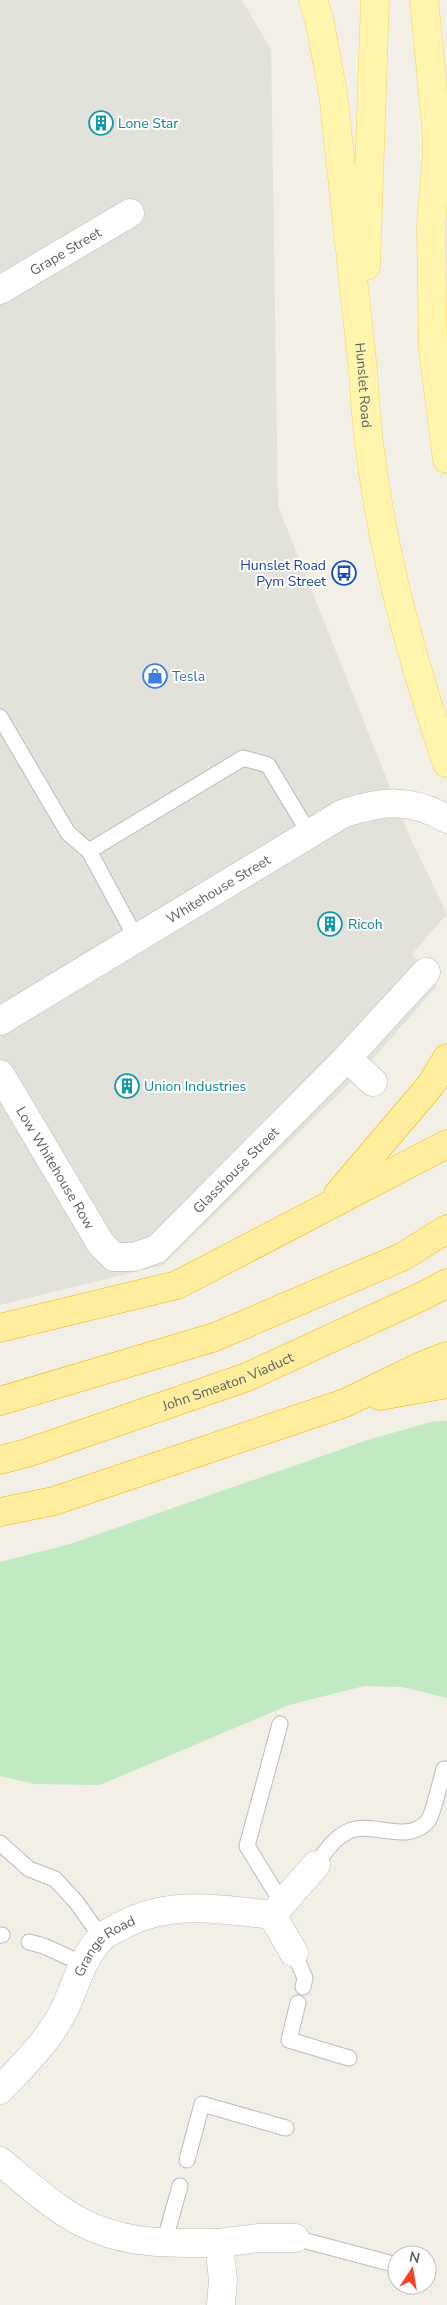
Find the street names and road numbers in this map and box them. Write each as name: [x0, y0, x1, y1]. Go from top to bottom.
street label: Grape Street: [26, 223, 105, 280]
street label: Hunslet Road: [350, 341, 376, 429]
street label: Whitehouse Street: [163, 851, 274, 928]
street label: Low Whitehouse Row: [11, 1103, 99, 1233]
street label: Glasshouse Street: [189, 1123, 283, 1218]
street label: John Smeaton Viaduct: [159, 1348, 297, 1416]
street label: Grange Road: [70, 1911, 138, 1980]

